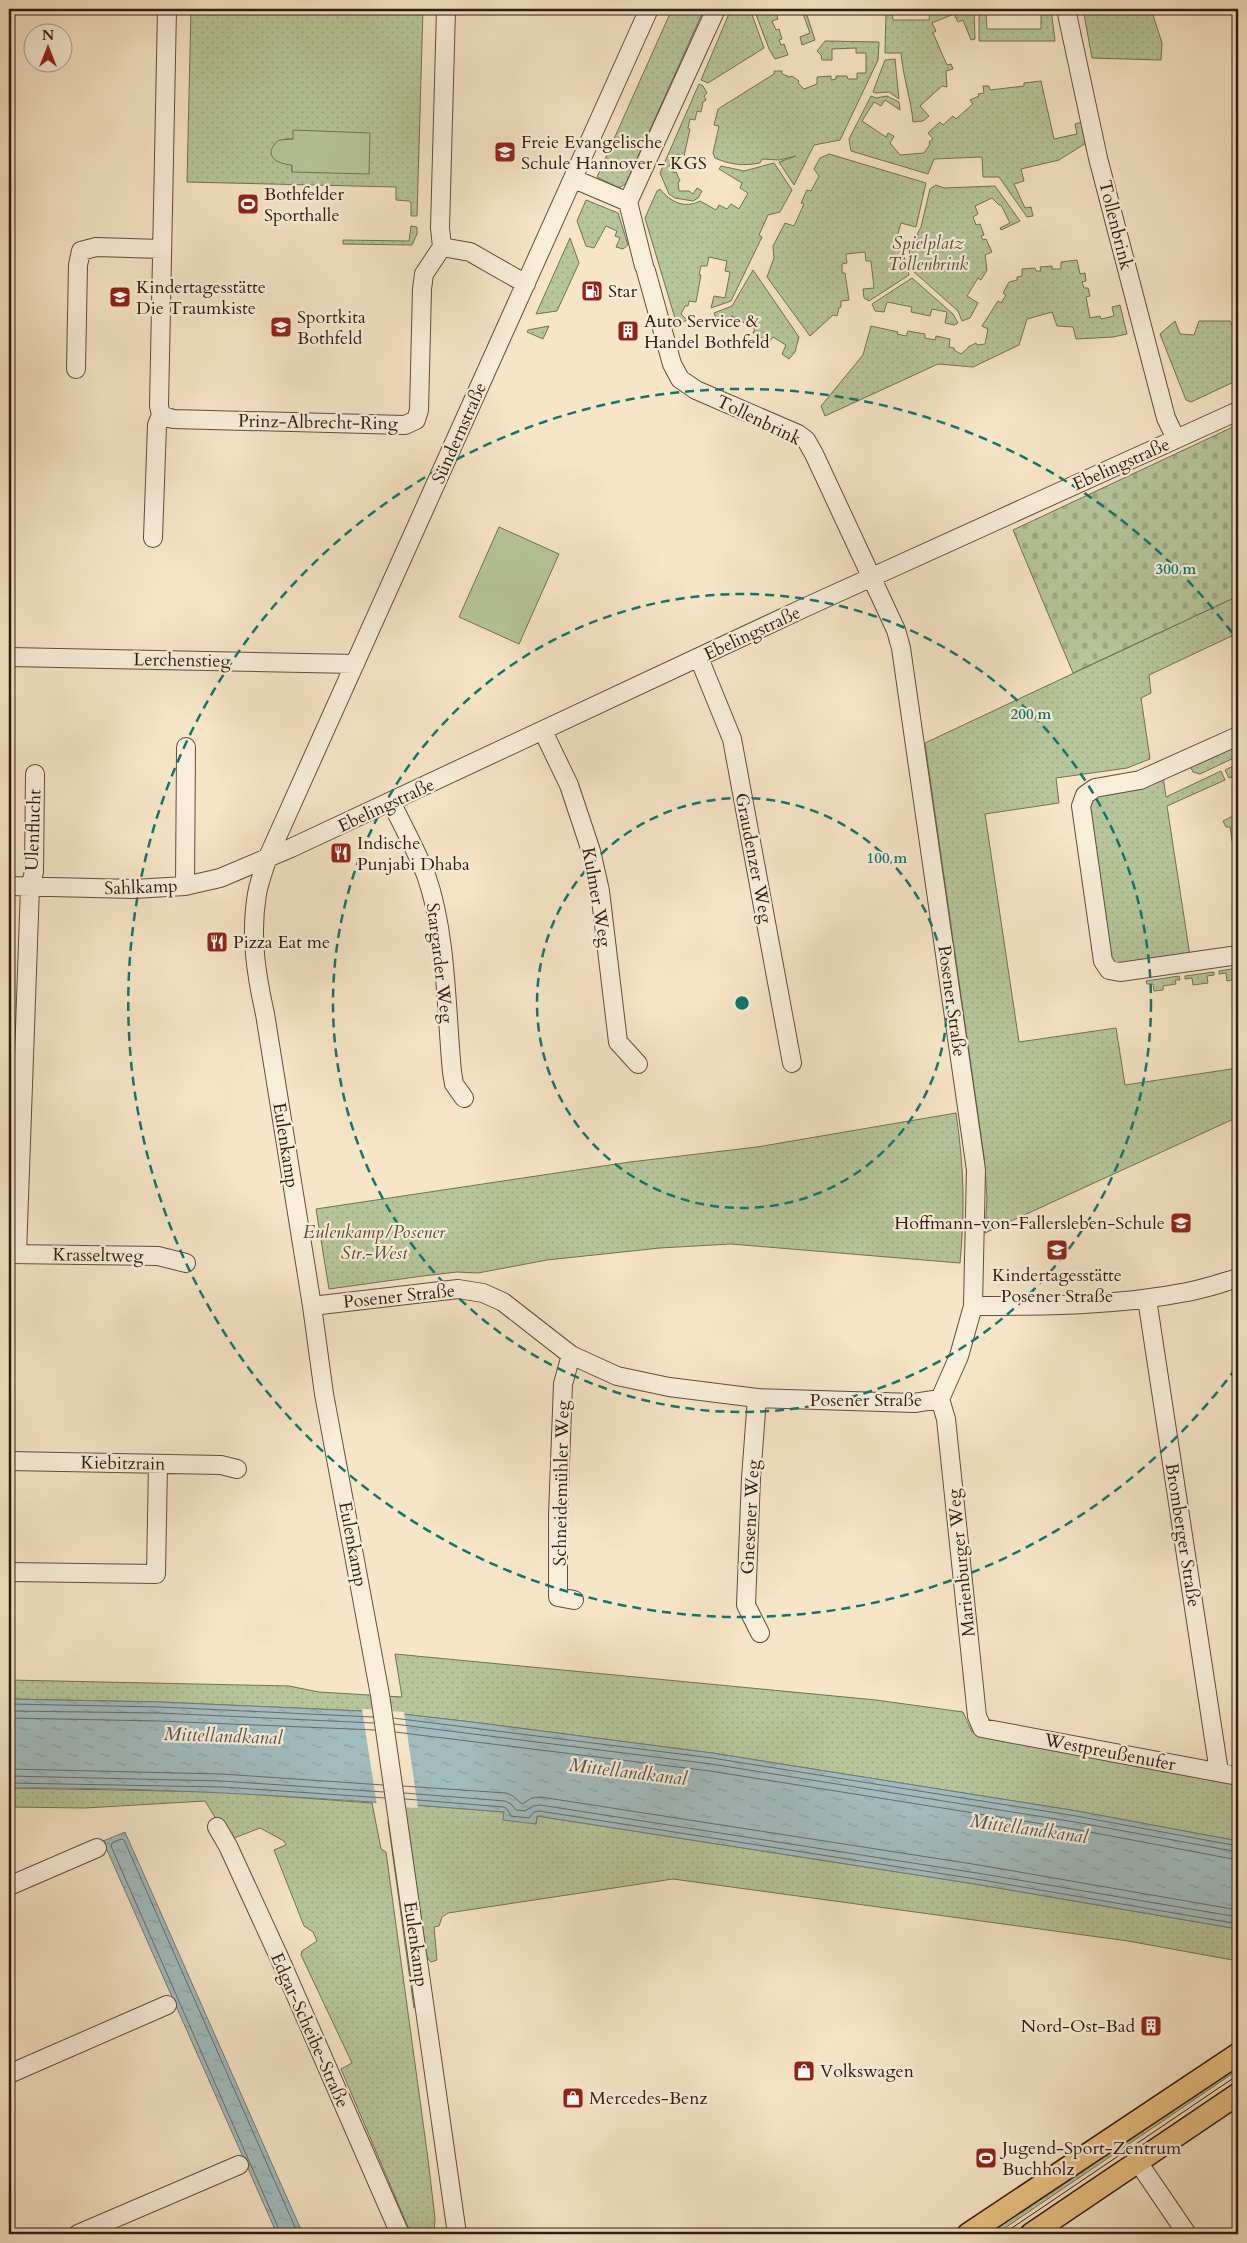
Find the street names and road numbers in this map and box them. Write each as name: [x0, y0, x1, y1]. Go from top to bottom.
street label: Tollenbrink: [1092, 178, 1139, 273]
street label: Sündernstraße: [426, 379, 493, 488]
street label: Tollenbrink: [712, 389, 806, 452]
street label: Prinz-Albrecht-Ring: [238, 409, 399, 436]
street label: Ebelingstraße: [1069, 432, 1174, 497]
street label: Ebelingstraße: [700, 600, 805, 667]
street label: Lerchenstieg: [133, 647, 232, 674]
street label: Ebelingstraße: [334, 772, 439, 839]
street label: Ulenflucht: [20, 788, 47, 871]
street label: Graudenzer Weg: [729, 791, 779, 926]
street label: Kulmer Weg: [575, 845, 618, 950]
street label: Sahlkamp: [104, 874, 178, 901]
street label: Stargarder Weg: [420, 902, 459, 1025]
street label: Posener Straße: [931, 944, 972, 1058]
street label: Eulenkamp: [266, 1101, 305, 1190]
street label: Krasseltweg: [52, 1242, 145, 1269]
street label: Posener Straße: [342, 1278, 456, 1315]
street label: Posener Straße: [810, 1388, 922, 1413]
street label: Schneidemühler Weg: [548, 1399, 575, 1566]
street label: Kiebitzrain: [80, 1450, 166, 1477]
street label: Gnesener Weg: [735, 1458, 766, 1575]
street label: Bromberger Straße: [1159, 1461, 1206, 1609]
street label: Marienburger Weg: [941, 1487, 982, 1638]
street label: Eulenkamp: [332, 1499, 373, 1589]
street label: Westpreußenufer: [1041, 1727, 1178, 1778]
street label: Eulenkamp: [397, 1900, 434, 1988]
street label: Edgar-Scheibe-Straße: [264, 1949, 355, 2112]

